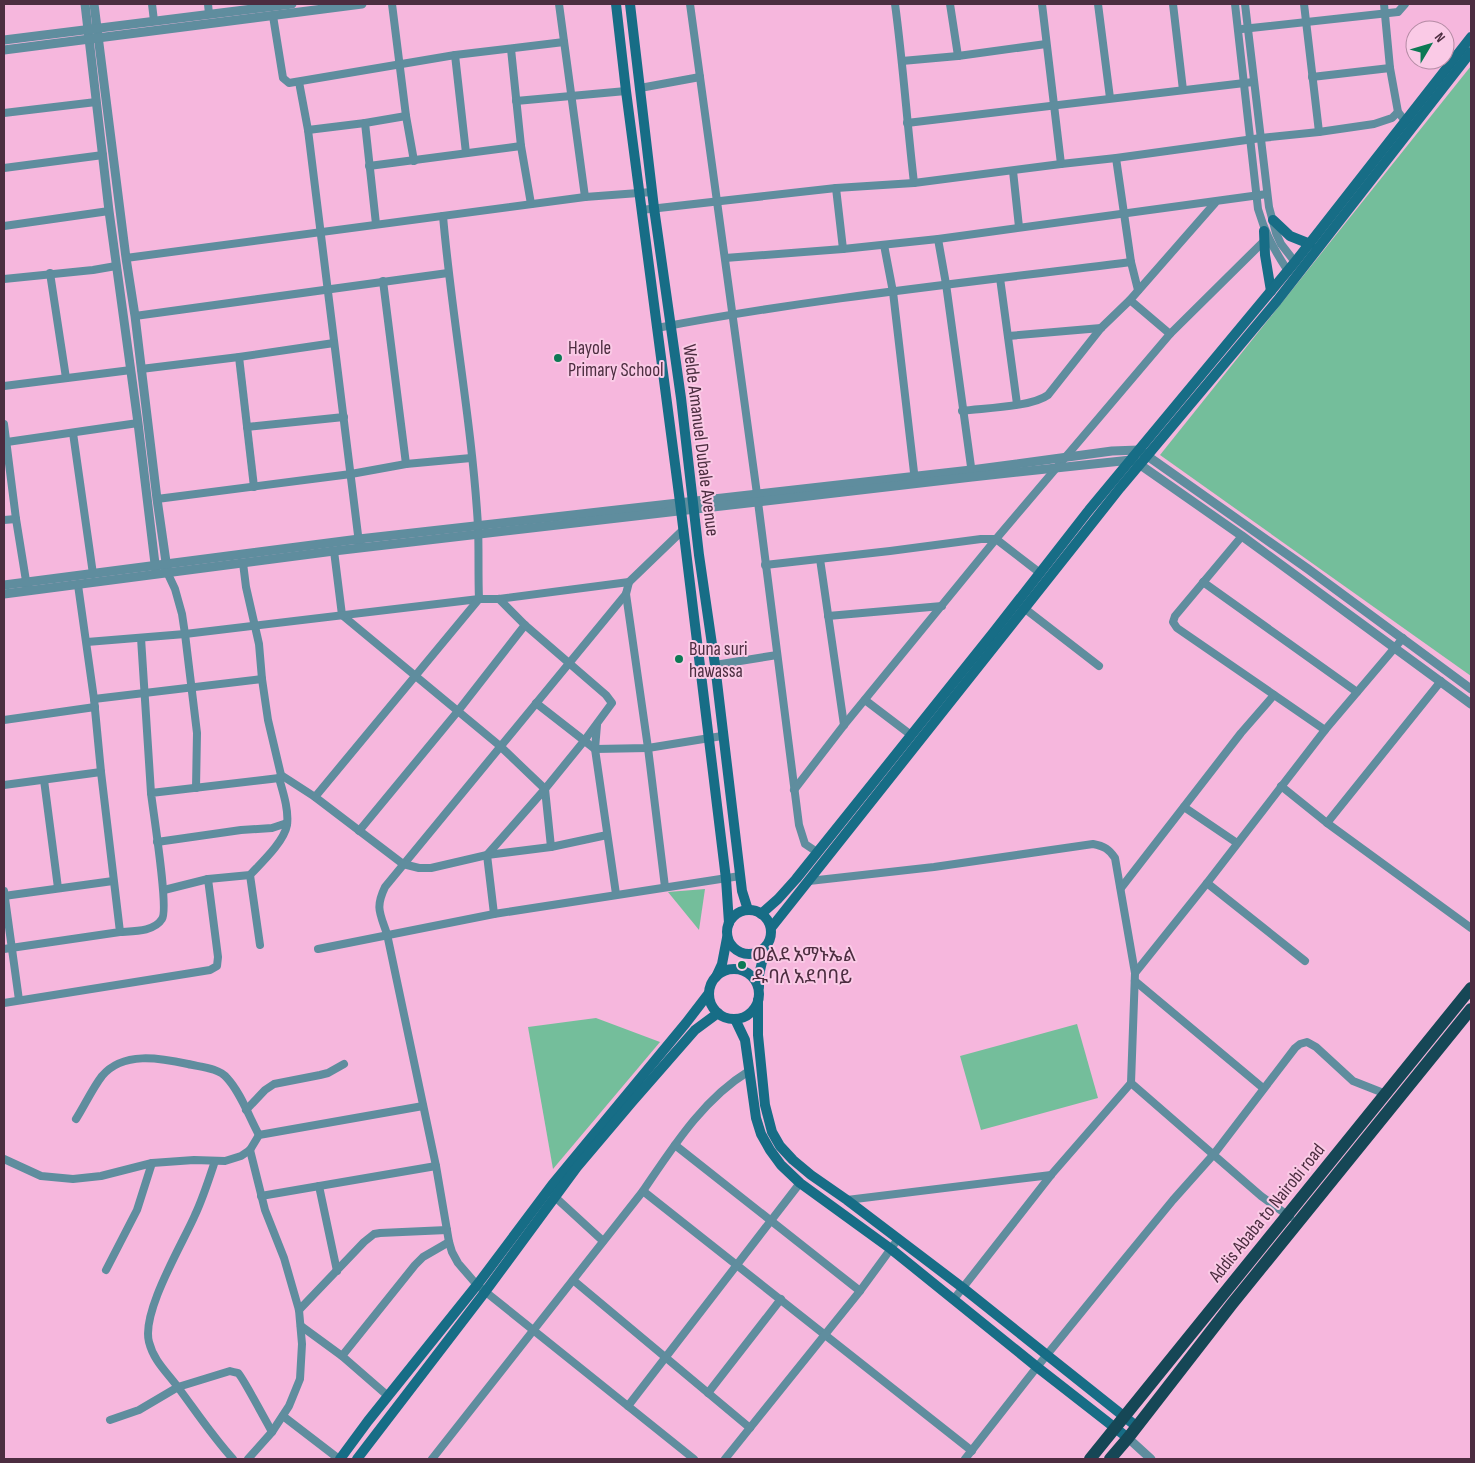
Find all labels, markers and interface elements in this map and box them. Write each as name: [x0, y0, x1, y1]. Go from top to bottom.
north arrow: [1405, 20, 1455, 70]
text: N: [1431, 29, 1449, 45]
place label: Hayole Primary School: [568, 337, 664, 382]
street label: Welde Amanuel Dubale Avenue: [677, 343, 724, 537]
marker: Hayole Primary School: [552, 352, 564, 364]
place label: Buna suri hawassa: [689, 638, 748, 683]
marker: Buna suri hawassa: [673, 653, 685, 665]
place label: ወልደ አማኑኤል ዱባለ አደባባይ: [752, 944, 856, 989]
marker: ወልደ አማኑኤል ዱባለ አደባባይ: [736, 959, 748, 971]
street label: Addis Ababa to Nairobi road: [1204, 1139, 1330, 1288]

